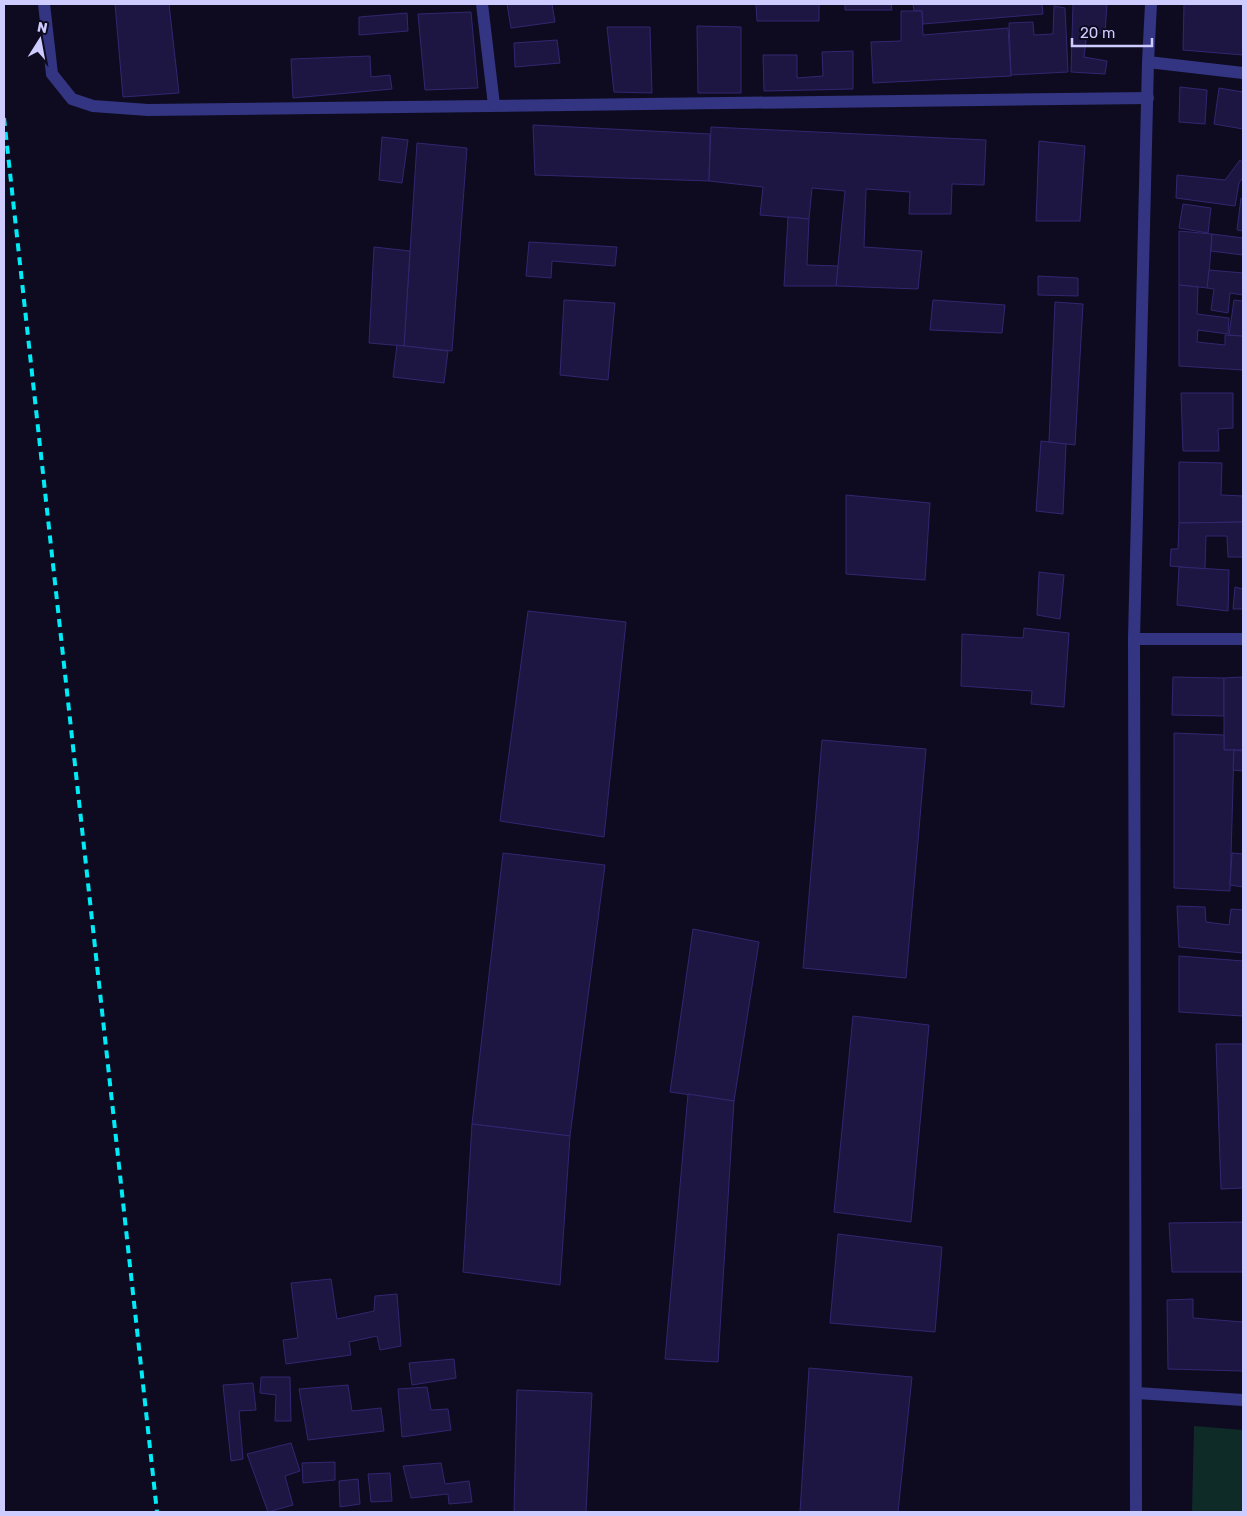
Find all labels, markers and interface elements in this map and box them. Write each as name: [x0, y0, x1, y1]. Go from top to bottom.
north arrow: [15, 15, 65, 65]
scale bar: [1072, 15, 1152, 47]
text: N: [36, 18, 49, 37]
text: 20 m: [1080, 24, 1115, 42]

